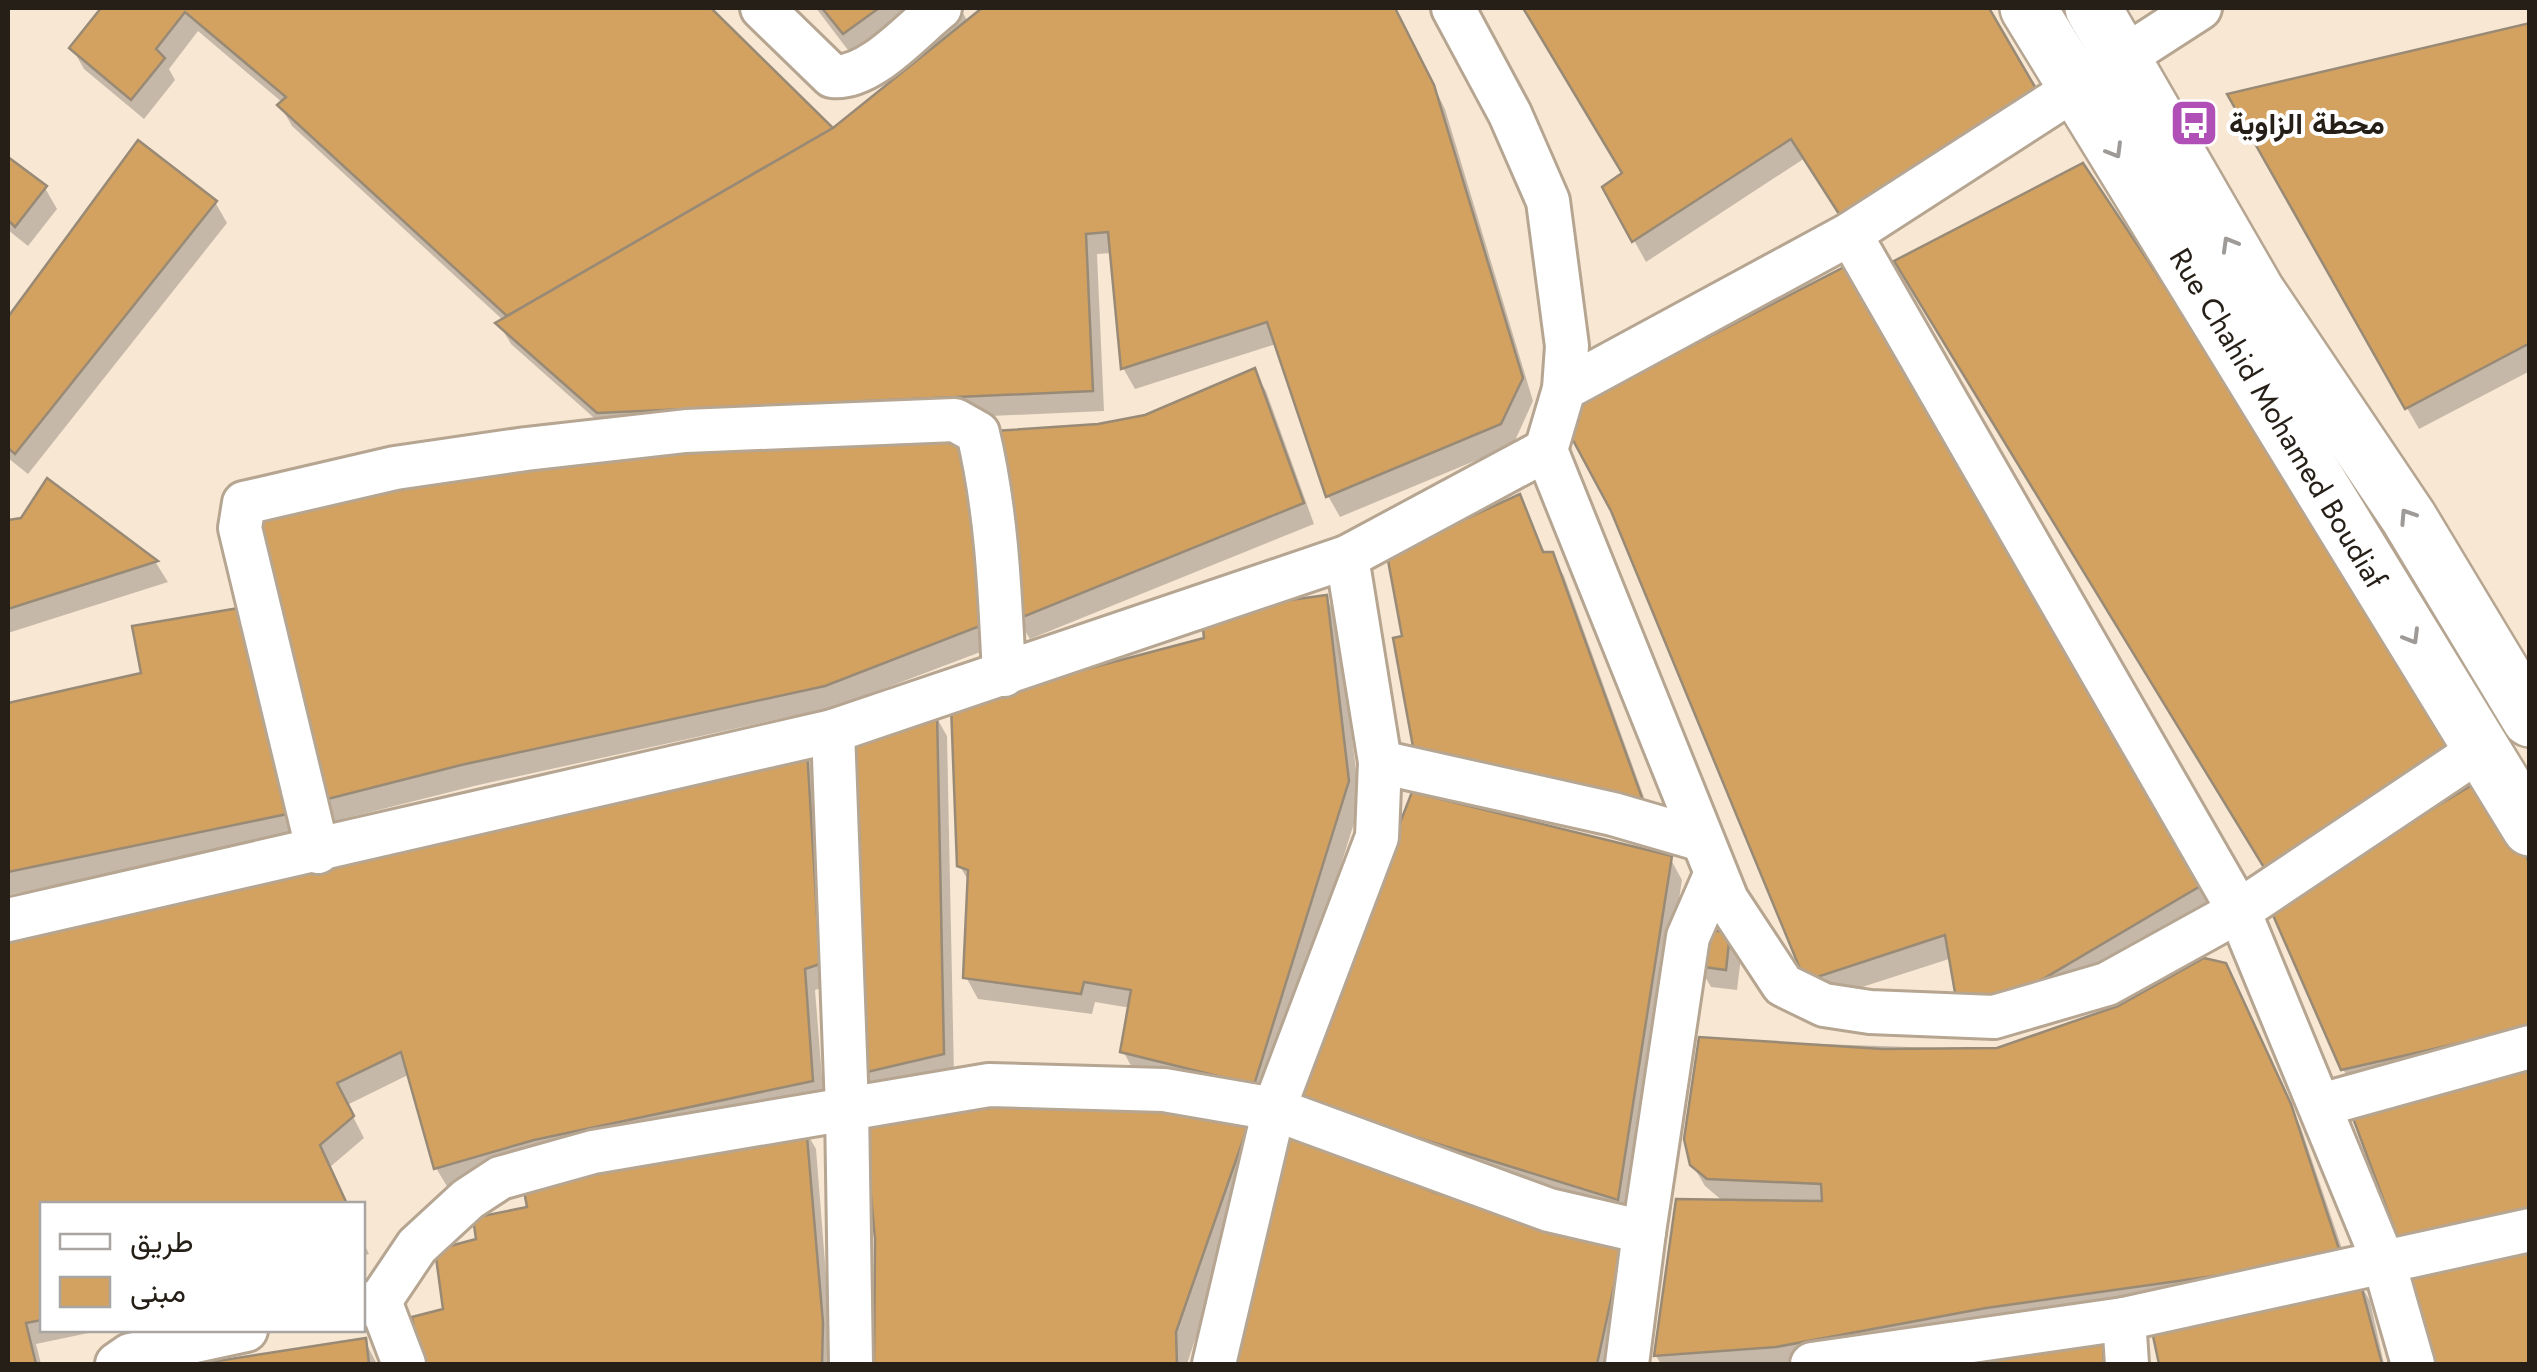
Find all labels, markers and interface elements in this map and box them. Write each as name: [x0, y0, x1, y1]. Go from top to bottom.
bus stop icon: محطة الزاوية: [2168, 97, 2220, 149]
place label: محطة الزاوية: [2229, 102, 2385, 145]
one-way arrow: [2102, 140, 2121, 158]
one-way arrow: [2222, 237, 2242, 255]
street label: Rue Chahid Mohamed Boudiaf: [2159, 240, 2398, 597]
one-way arrow: [2401, 508, 2420, 526]
one-way arrow: [2400, 626, 2419, 644]
legend: [40, 1202, 365, 1332]
text: طريق: [130, 1220, 194, 1263]
text: مبنى: [130, 1270, 186, 1313]

